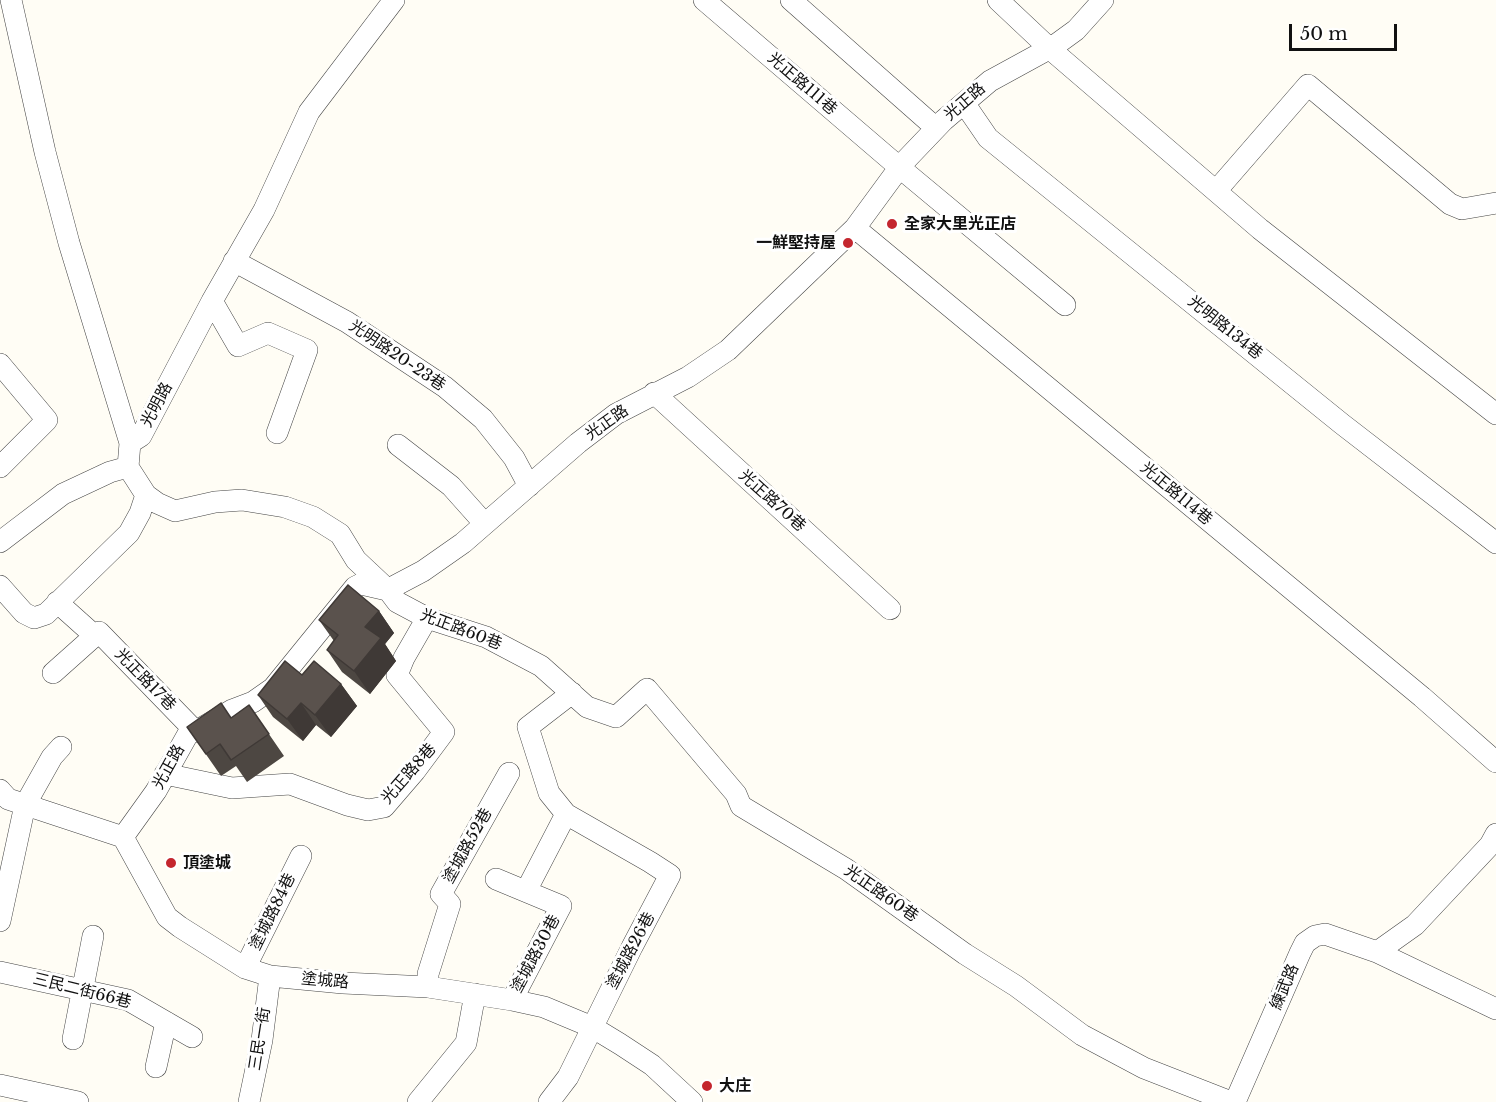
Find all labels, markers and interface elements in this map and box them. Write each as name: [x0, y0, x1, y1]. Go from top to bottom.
scale bar: [1292, 12, 1400, 50]
text: 50 m: [1300, 23, 1348, 45]
street label: 光正路111巷: [763, 49, 841, 119]
street label: 光正路: [941, 79, 989, 125]
place label: 全家大里光正店: [904, 214, 1016, 234]
marker: 全家大里光正店: [885, 217, 899, 231]
place label: 一鮮堅持屋: [756, 233, 836, 253]
marker: 一鮮堅持屋: [841, 236, 855, 250]
street label: 光明路134巷: [1184, 292, 1266, 364]
street label: 光明路20-23巷: [345, 317, 449, 395]
street label: 光明路: [137, 379, 177, 431]
street label: 光正路: [582, 401, 632, 445]
street label: 光正路114巷: [1136, 458, 1216, 530]
street label: 光正路70巷: [735, 466, 809, 536]
street label: 光正路60巷: [418, 606, 504, 654]
street label: 光正路17巷: [111, 645, 179, 715]
street label: 光正路8巷: [378, 740, 440, 808]
street label: 光正路: [149, 741, 189, 793]
street label: 塗城路52巷: [439, 805, 497, 887]
place label: 頂塗城: [183, 853, 231, 873]
marker: 頂塗城: [164, 856, 178, 870]
street label: 光正路60巷: [840, 862, 922, 926]
street label: 塗城路84巷: [246, 870, 300, 954]
street label: 塗城路26巷: [603, 909, 659, 993]
street label: 塗城路30巷: [508, 912, 564, 996]
street label: 練武路: [1267, 961, 1303, 1013]
street label: 塗城路: [300, 969, 350, 993]
street label: 三民二街66巷: [31, 970, 133, 1012]
street label: 三民一街: [246, 1006, 274, 1072]
place label: 大庄: [719, 1076, 751, 1096]
marker: 大庄: [700, 1079, 714, 1093]

